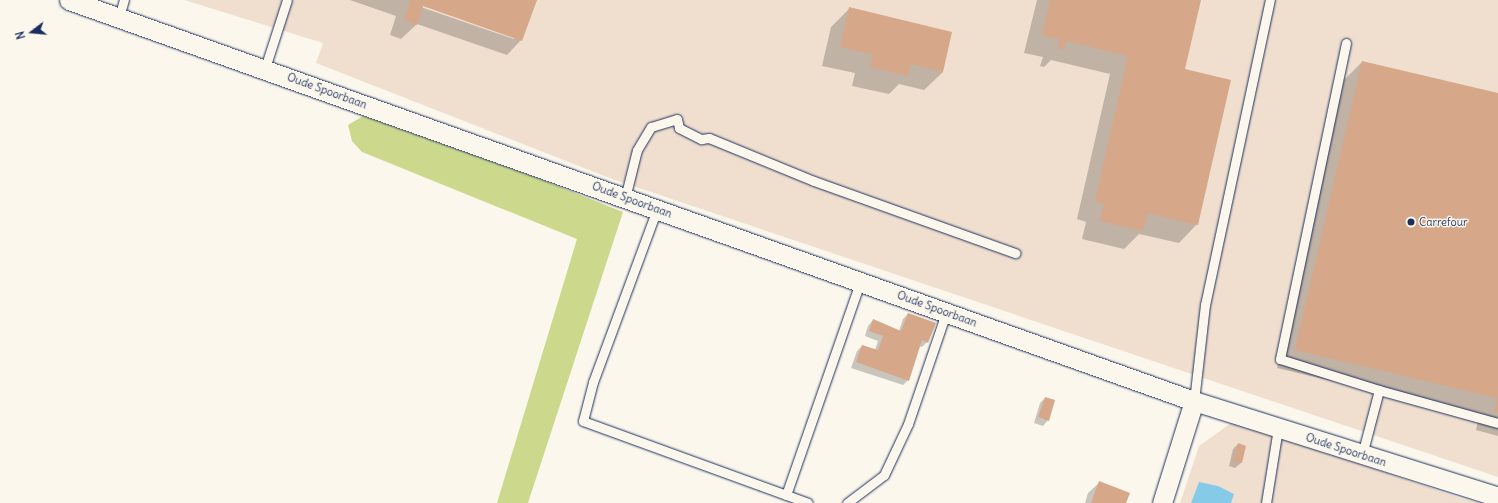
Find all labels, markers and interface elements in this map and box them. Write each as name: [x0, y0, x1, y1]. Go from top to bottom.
north arrow: [12, 12, 52, 52]
text: N: [13, 30, 28, 41]
street label: Oude Spoorbaan: [285, 70, 369, 112]
street label: Oude Spoorbaan: [590, 179, 674, 221]
place label: Carrefour: [1419, 215, 1468, 229]
marker: Carrefour: [1406, 217, 1416, 227]
street label: Oude Spoorbaan: [895, 288, 979, 330]
street label: Oude Spoorbaan: [1304, 431, 1388, 469]

